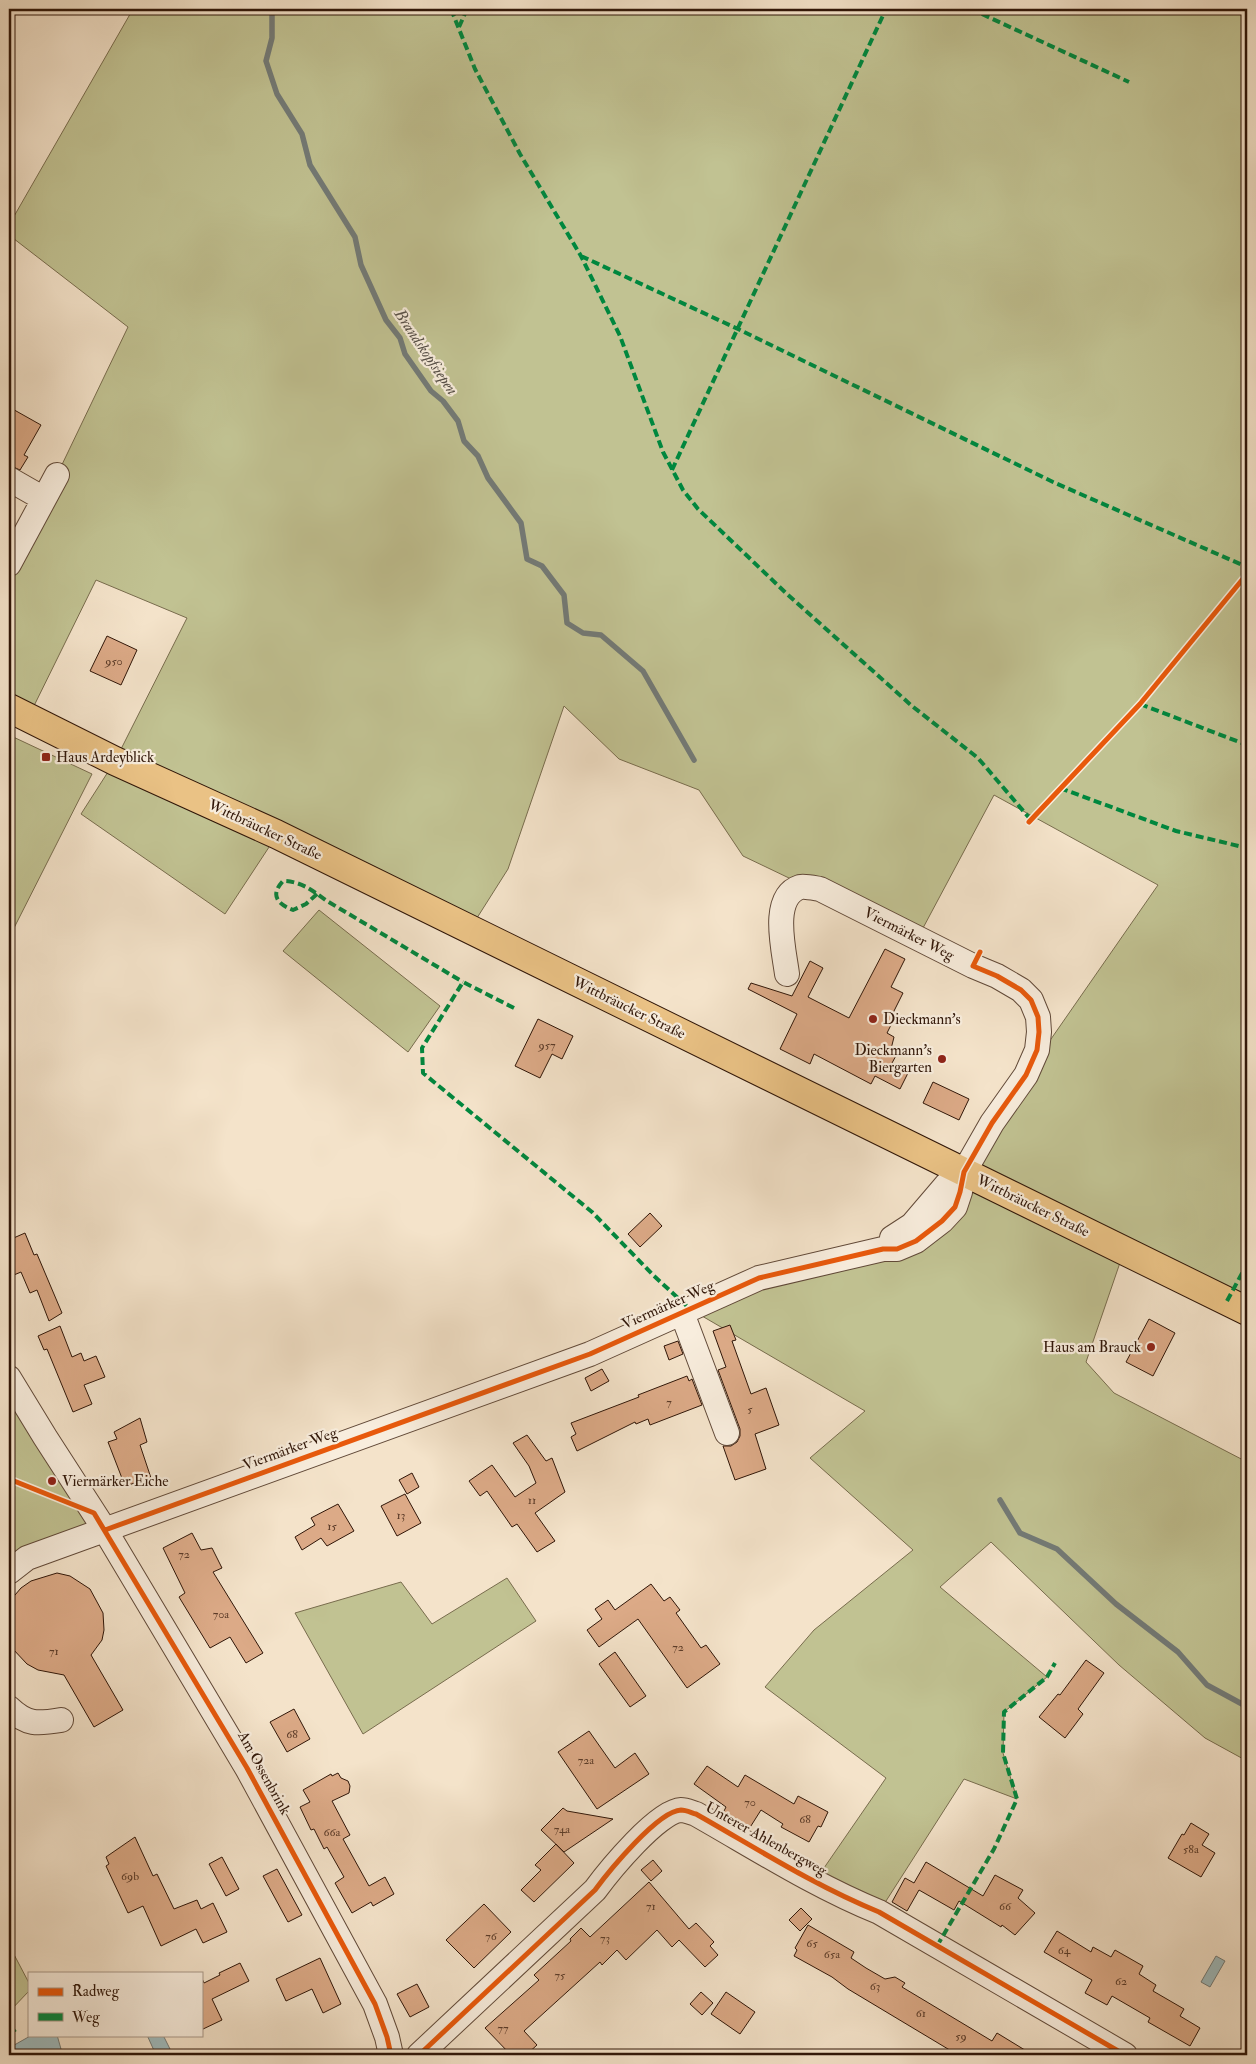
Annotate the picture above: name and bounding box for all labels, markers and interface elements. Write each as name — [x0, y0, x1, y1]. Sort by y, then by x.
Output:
water label: Brandskopfsiepen — [389, 304, 462, 399]
house number: 950 — [104, 654, 123, 669]
place label: Haus Ardeyblick — [56, 748, 154, 767]
marker: Haus Ardeyblick — [40, 751, 52, 763]
street label: Wittbräucker Straße — [204, 795, 325, 865]
street label: Viermärker Weg — [860, 903, 958, 965]
street label: Wittbräucker Straße — [569, 972, 688, 1044]
place label: Dieckmann's — [883, 1010, 961, 1029]
marker: Dieckmann's — [867, 1013, 879, 1025]
house number: 957 — [538, 1038, 556, 1053]
place label: Dieckmann's Biergarten — [854, 1041, 932, 1077]
marker: Dieckmann's Biergarten — [936, 1053, 948, 1065]
street label: Wittbräucker Straße — [973, 1170, 1092, 1242]
street label: Viermärker Weg — [619, 1276, 718, 1334]
place label: Haus am Brauck — [1043, 1338, 1141, 1357]
marker: Haus am Brauck — [1145, 1341, 1157, 1353]
house number: 7 — [666, 1395, 672, 1410]
house number: 5 — [747, 1402, 753, 1417]
street label: Viermärker Weg — [240, 1423, 340, 1475]
place label: Viermärker Eiche — [62, 1472, 169, 1491]
marker: Viermärker Eiche — [46, 1475, 58, 1487]
house number: 11 — [528, 1493, 536, 1508]
house number: 13 — [397, 1508, 405, 1523]
house number: 15 — [327, 1519, 337, 1534]
house number: 72 — [178, 1547, 190, 1562]
house number: 70a — [213, 1607, 230, 1622]
house number: 72 — [672, 1640, 684, 1655]
house number: 71 — [49, 1644, 59, 1659]
street label: Am Ossenbrink — [233, 1727, 295, 1818]
house number: 68 — [286, 1727, 298, 1742]
house number: 72a — [578, 1753, 595, 1768]
house number: 70 — [744, 1795, 756, 1810]
street label: Unterer Ahlenbergweg — [702, 1798, 831, 1881]
house number: 68 — [799, 1812, 811, 1827]
house number: 74a — [554, 1822, 571, 1837]
house number: 66a — [323, 1825, 342, 1840]
house number: 58a — [1183, 1842, 1200, 1857]
house number: 69b — [121, 1869, 139, 1884]
house number: 71 — [646, 1899, 656, 1914]
house number: 66 — [999, 1899, 1012, 1914]
house number: 76 — [485, 1929, 498, 1944]
house number: 73 — [600, 1931, 610, 1946]
house number: 65 — [806, 1936, 818, 1951]
house number: 64 — [1058, 1943, 1071, 1958]
house number: 65a — [824, 1947, 841, 1962]
house number: 75 — [555, 1968, 566, 1983]
legend — [28, 1972, 202, 2036]
house number: 62 — [1115, 1974, 1127, 1989]
house number: 63 — [870, 1979, 880, 1994]
text: Radweg — [72, 1982, 120, 2001]
house number: 61 — [916, 2006, 926, 2021]
text: Weg — [71, 2008, 100, 2027]
house number: 77 — [497, 2021, 509, 2036]
house number: 59 — [955, 2029, 967, 2044]

